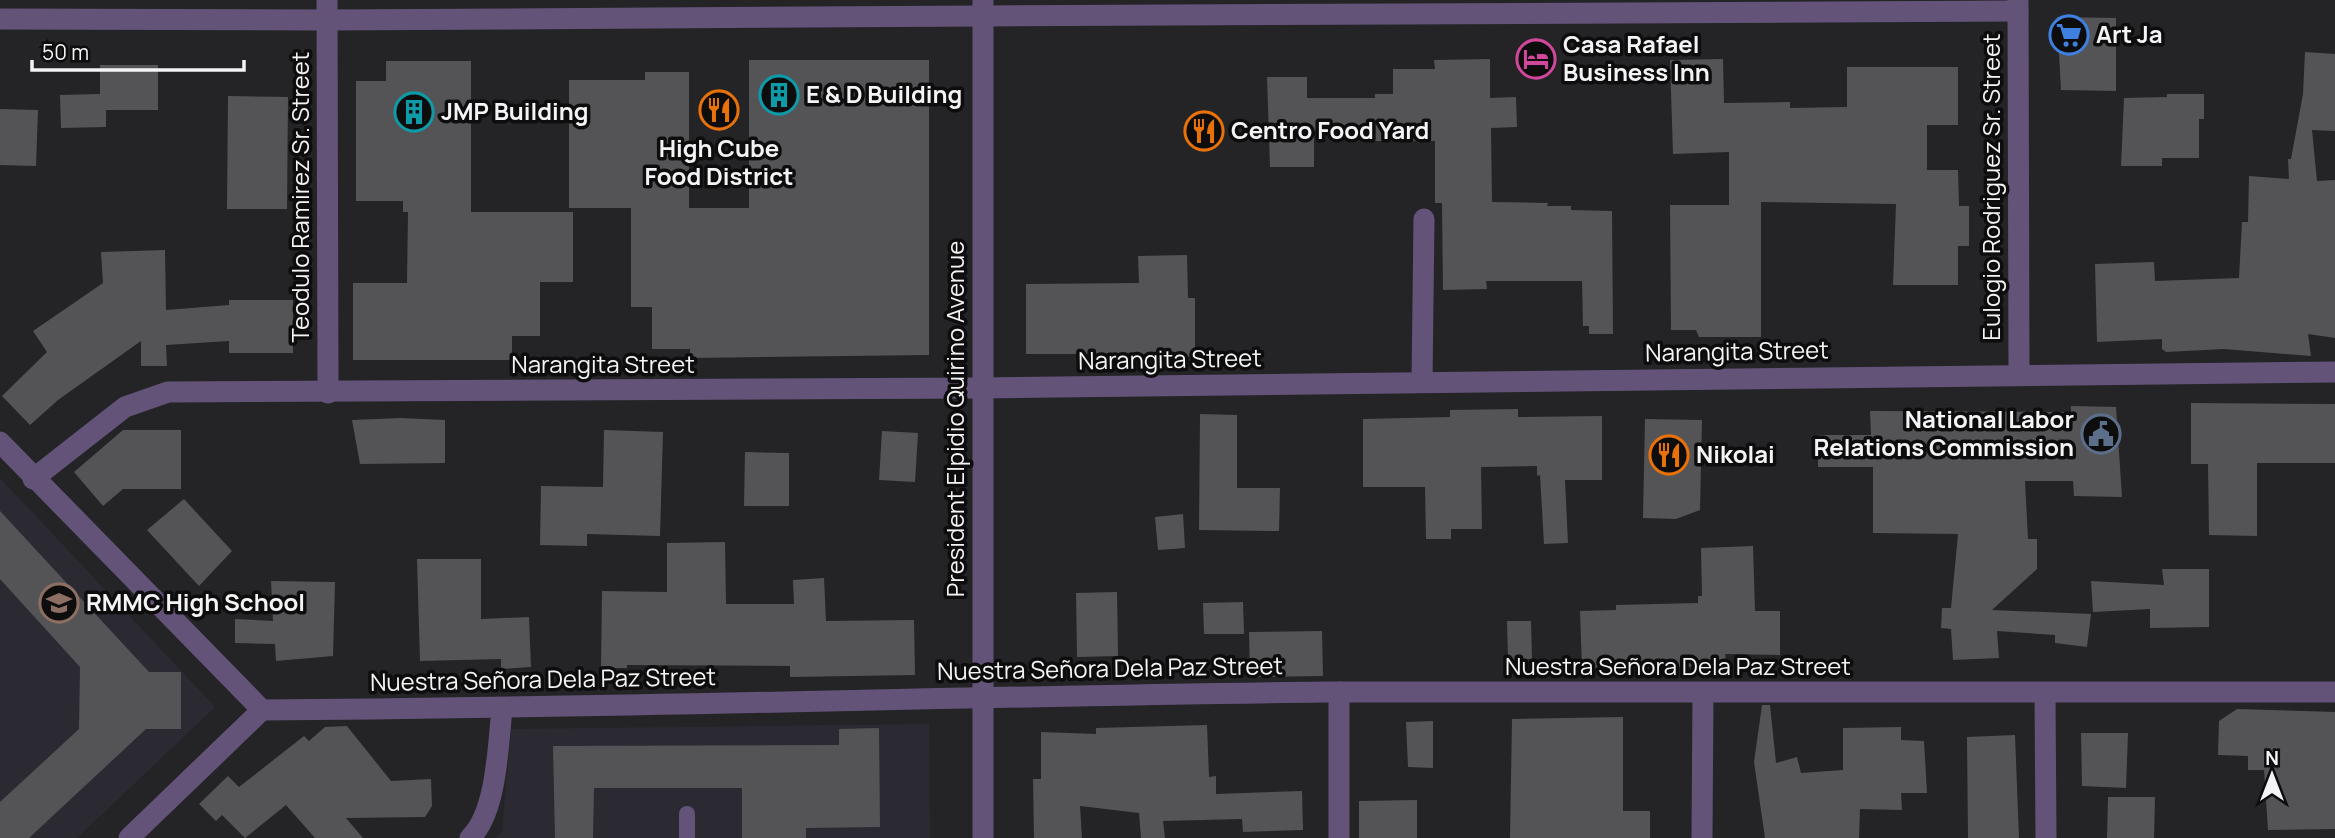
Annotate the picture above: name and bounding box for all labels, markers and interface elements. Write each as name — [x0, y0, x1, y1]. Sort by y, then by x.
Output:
supermarket icon: Art Ja — [2048, 14, 2090, 56]
place label: Art Ja — [2096, 17, 2163, 50]
place label: Casa Rafael Business Inn — [1563, 27, 1710, 88]
scale bar — [32, 28, 243, 72]
street label: Eulogio Rodriguez Sr. Street — [1974, 33, 2007, 341]
text: 50 m — [42, 38, 89, 66]
hotel icon: Casa Rafael Business Inn — [1515, 38, 1557, 80]
street label: Teodulo Ramirez Sr. Street — [283, 52, 316, 342]
building icon: E & D Building — [758, 74, 800, 116]
place label: E & D Building — [806, 77, 962, 110]
restaurant icon: High Cube Food District — [698, 89, 740, 131]
building icon: JMP Building — [393, 91, 435, 133]
place label: JMP Building — [441, 94, 589, 127]
restaurant icon: Centro Food Yard — [1183, 110, 1225, 152]
place label: Centro Food Yard — [1231, 113, 1429, 146]
place label: High Cube Food District — [645, 131, 793, 192]
street label: President Elpidio Quirino Avenue — [938, 241, 971, 597]
street label: Narangita Street — [1645, 332, 1829, 369]
street label: Narangita Street — [1078, 340, 1262, 377]
street label: Narangita Street — [511, 347, 695, 380]
place label: National Labor Relations Commission — [1813, 402, 2074, 463]
public building icon: National Labor Relations Commission — [2080, 413, 2122, 455]
restaurant icon: Nikolai — [1648, 434, 1690, 476]
place label: Nikolai — [1696, 437, 1775, 470]
school or university icon: RMMC High School — [38, 582, 80, 624]
place label: RMMC High School — [86, 585, 305, 618]
street label: Nuestra Señora Dela Paz Street — [937, 648, 1283, 687]
street label: Nuestra Señora Dela Paz Street — [1505, 649, 1851, 682]
street label: Nuestra Señora Dela Paz Street — [370, 659, 716, 698]
north arrow — [2237, 740, 2307, 810]
text: N — [2265, 745, 2279, 771]

